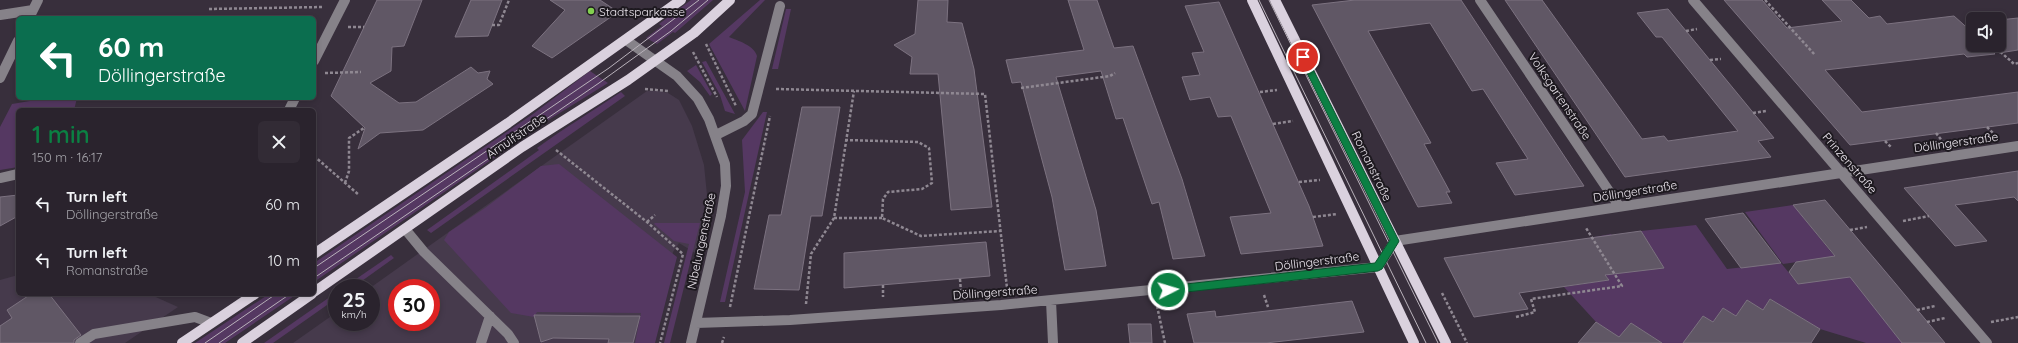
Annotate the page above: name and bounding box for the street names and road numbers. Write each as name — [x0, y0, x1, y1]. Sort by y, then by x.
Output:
street label: Volksgartenstraße — [1525, 49, 1595, 143]
street label: Arnulfstraße — [483, 110, 549, 161]
street label: Romanstraße — [1349, 129, 1395, 204]
street label: Prinzenstraße — [1819, 129, 1881, 197]
street label: Döllingerstraße — [1913, 129, 1999, 155]
street label: Döllingerstraße — [1592, 177, 1678, 205]
street label: Nibelungenstraße — [683, 191, 719, 291]
street label: Döllingerstraße — [1274, 248, 1360, 274]
street label: Döllingerstraße — [952, 282, 1038, 302]

